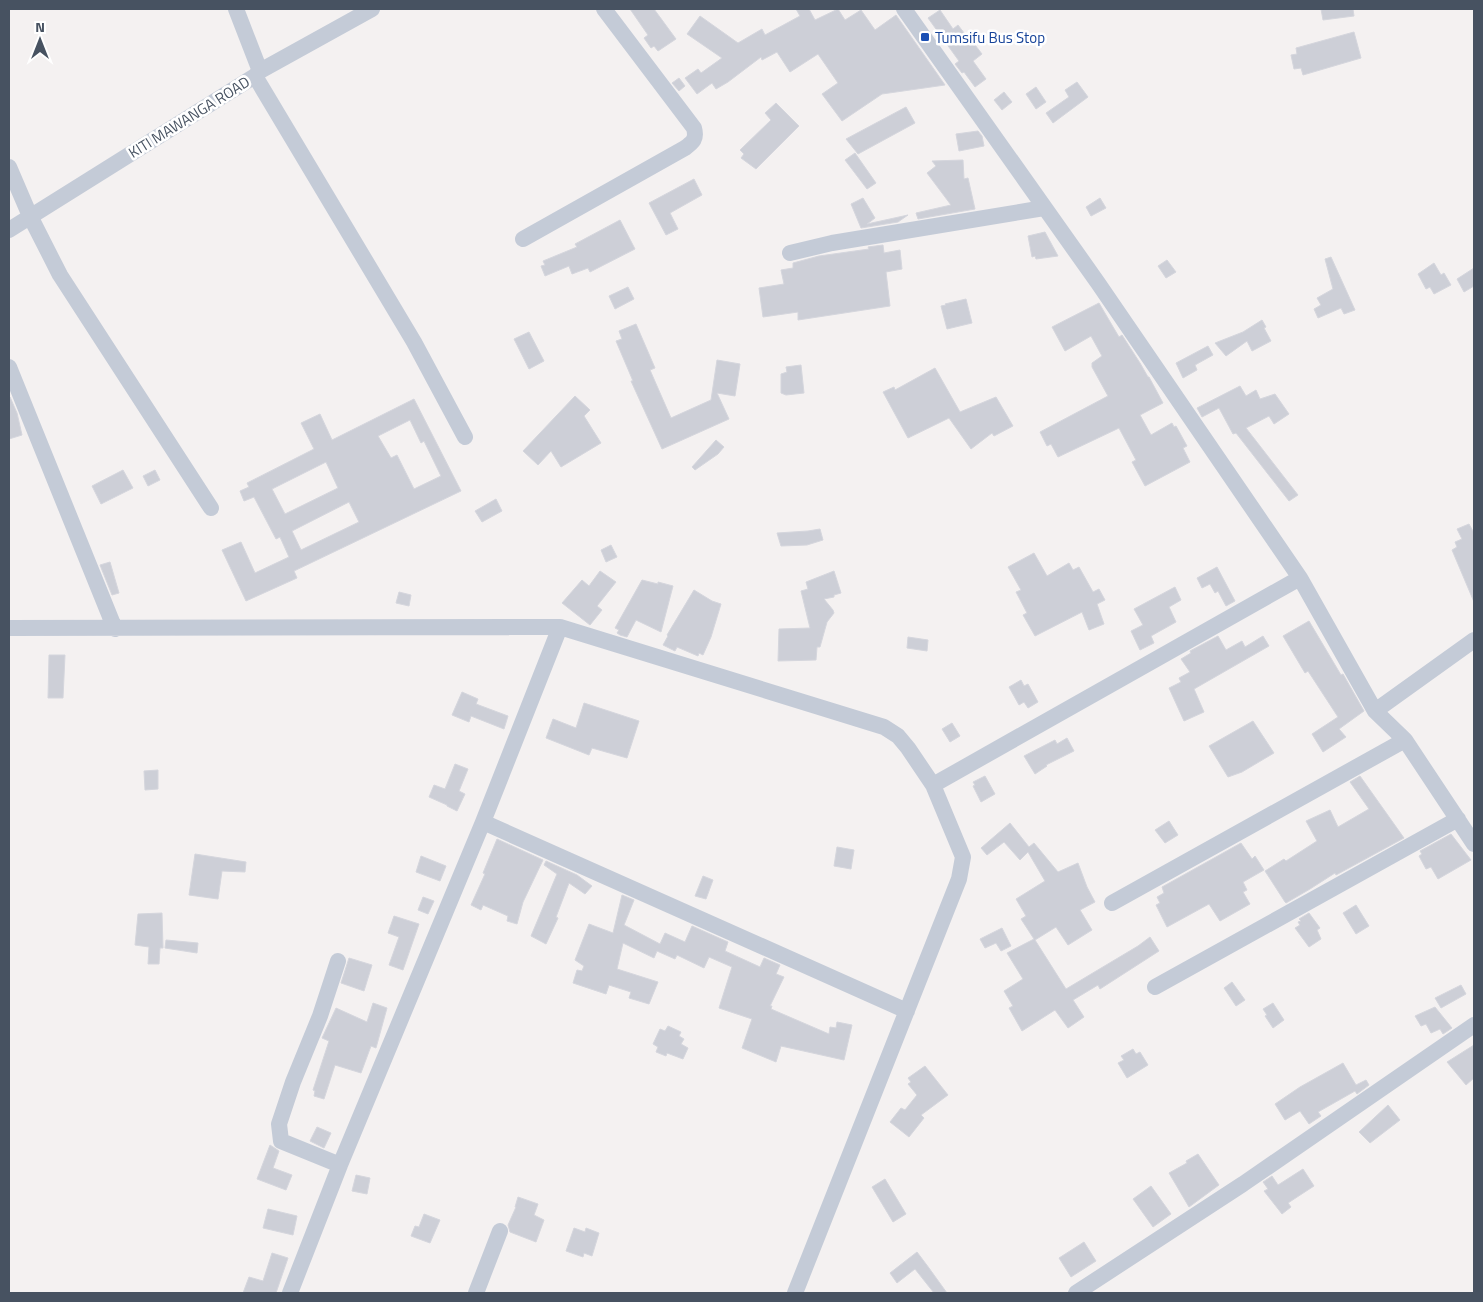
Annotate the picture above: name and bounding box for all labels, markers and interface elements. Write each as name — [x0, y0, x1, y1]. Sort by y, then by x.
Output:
north arrow — [15, 15, 65, 65]
text: N — [35, 16, 45, 37]
place label: Tumsifu Bus Stop — [935, 26, 1045, 49]
marker: Tumsifu Bus Stop — [919, 31, 931, 43]
street label: KITI MAWANGA ROAD — [124, 70, 254, 164]

